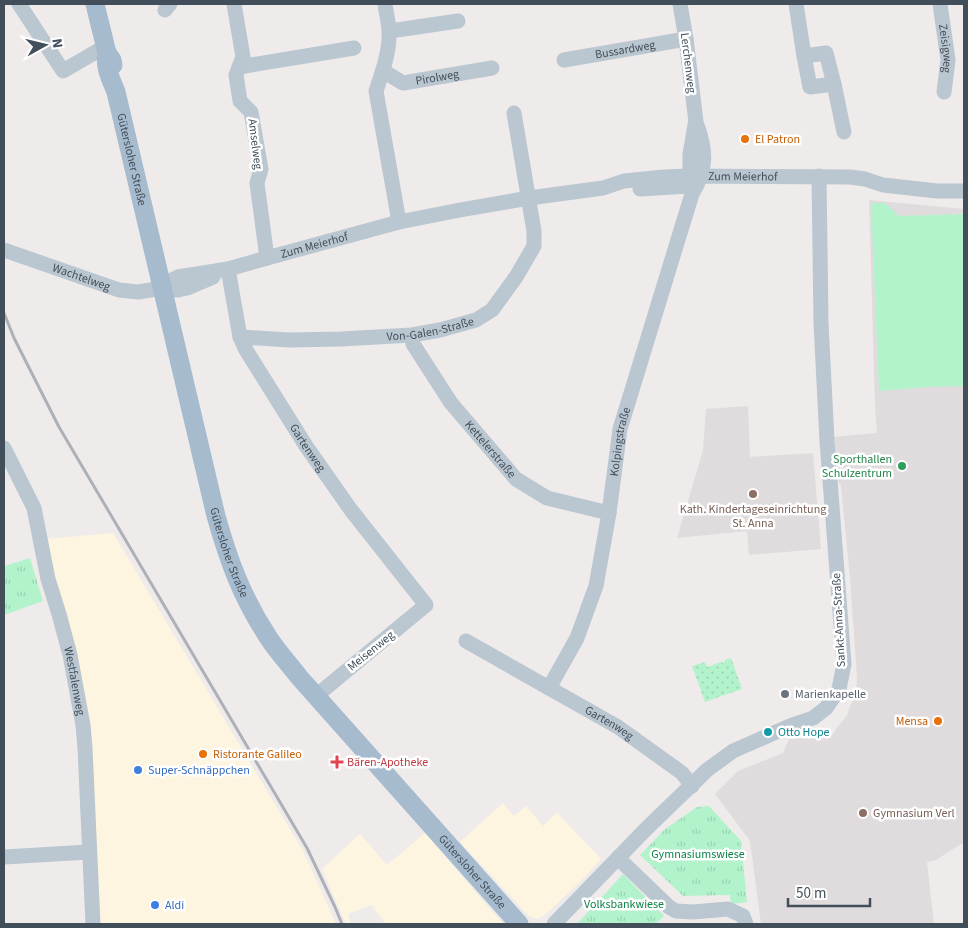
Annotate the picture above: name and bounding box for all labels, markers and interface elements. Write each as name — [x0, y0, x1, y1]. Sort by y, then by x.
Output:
north arrow — [20, 20, 70, 70]
street label: Zeisigweg — [934, 23, 957, 74]
street label: Lerchenweg — [676, 32, 700, 94]
street label: Bussardweg — [594, 36, 657, 63]
text: N — [46, 37, 67, 49]
street label: Pirolweg — [414, 65, 460, 89]
street label: Gütersloher Straße — [113, 111, 151, 208]
street label: Amselweg — [243, 118, 267, 170]
place label: El Patron — [755, 131, 800, 148]
marker: El Patron — [739, 133, 751, 145]
street label: Zum Meierhof — [708, 168, 778, 185]
street label: Zum Meierhof — [278, 228, 350, 262]
street label: Wachtelweg — [50, 259, 113, 295]
street label: Von-Galen-Straße — [386, 313, 476, 345]
street label: Kolpingstraße — [605, 405, 635, 477]
street label: Kettelerstraße — [461, 417, 520, 482]
street label: Gartenweg — [286, 420, 330, 475]
place label: Sporthallen Schulzentrum — [822, 451, 892, 482]
marker: Sporthallen Schulzentrum — [896, 460, 908, 472]
marker: Kath. Kindertageseinrichtung St. Anna — [747, 488, 759, 500]
place label: Kath. Kindertageseinrichtung St. Anna — [680, 501, 826, 532]
street label: Gütersloher Straße — [206, 506, 253, 600]
street label: Sankt-Anna-Straße — [828, 572, 850, 668]
street label: Meisenweg — [344, 627, 398, 675]
street label: Westfalenweg — [60, 645, 90, 717]
place label: Marienkapelle — [795, 686, 866, 703]
marker: Marienkapelle — [779, 688, 791, 700]
street label: Gartenweg — [582, 701, 637, 744]
place label: Mensa — [896, 713, 928, 730]
marker: Mensa — [932, 715, 944, 727]
place label: Otto Hope — [778, 724, 830, 741]
marker: Otto Hope — [762, 726, 774, 738]
place label: Ristorante Galileo — [213, 746, 302, 763]
marker: Ristorante Galileo — [197, 748, 209, 760]
place label: Bären-Apotheke — [347, 754, 428, 771]
marker: Bären-Apotheke — [331, 756, 343, 768]
place label: Super-Schnäppchen — [148, 762, 250, 779]
marker: Super-Schnäppchen — [132, 764, 144, 776]
place label: Gymnasium Verl — [873, 805, 955, 822]
marker: Gymnasium Verl — [857, 807, 869, 819]
street label: Gütersloher Straße — [435, 831, 510, 913]
park label: Gymnasiumswiese — [651, 846, 745, 863]
scale bar — [788, 876, 870, 908]
text: 50 m — [796, 883, 826, 904]
park label: Volksbankwiese — [584, 896, 664, 913]
place label: Aldi — [165, 897, 184, 914]
marker: Aldi — [149, 899, 161, 911]

